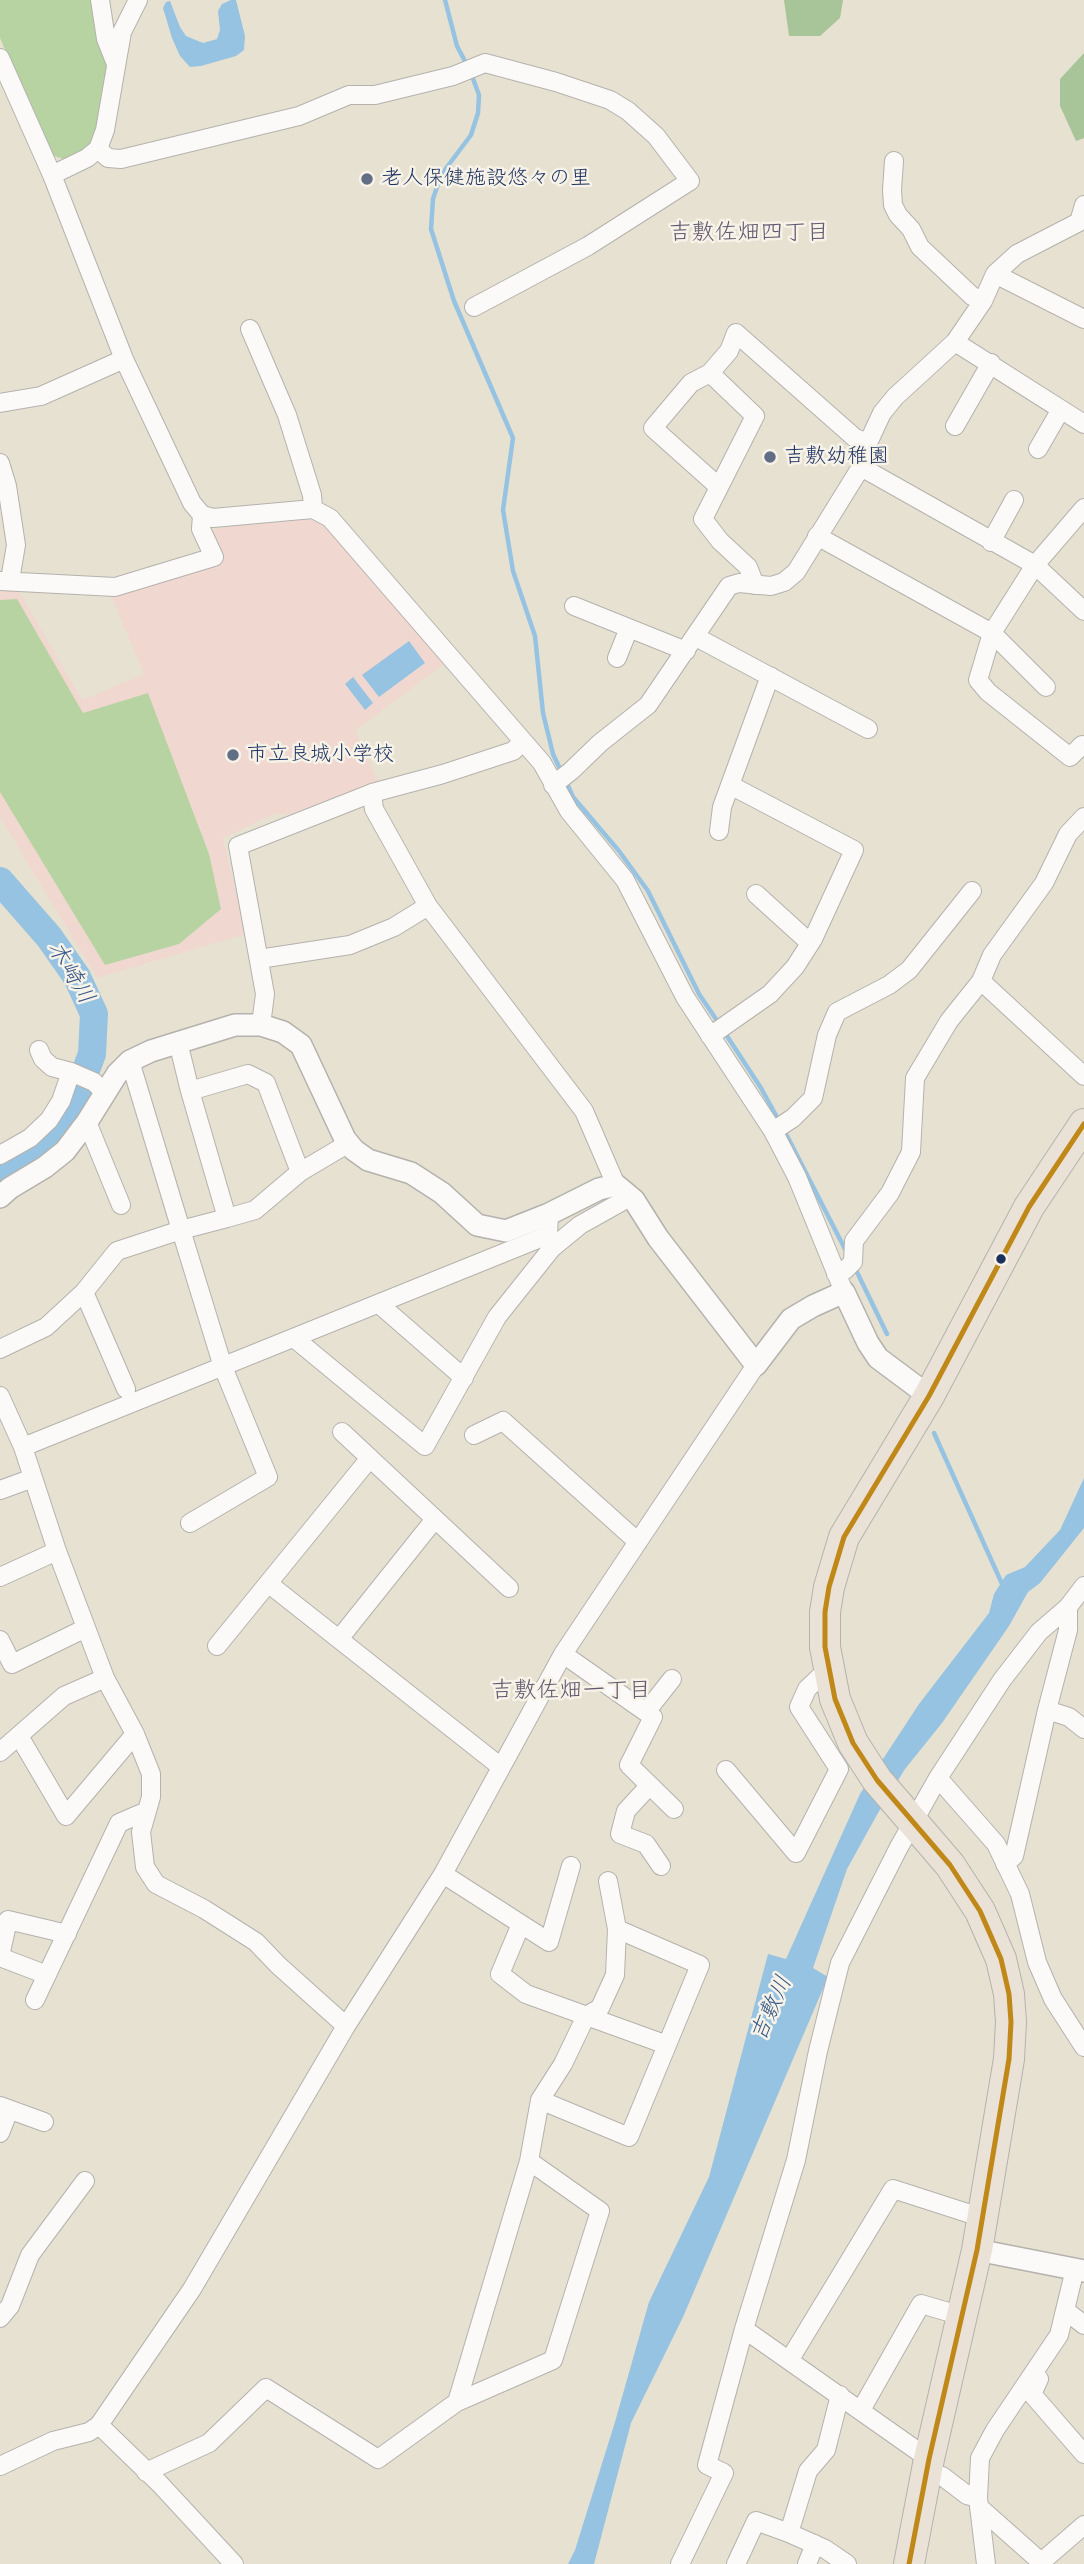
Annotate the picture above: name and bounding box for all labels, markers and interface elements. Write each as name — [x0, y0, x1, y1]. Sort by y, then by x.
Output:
place label: 老人保健施設悠々の里 — [381, 166, 591, 192]
marker: 老人保健施設悠々の里 — [359, 171, 375, 187]
district label: 吉敷佐畑四丁目 — [669, 219, 829, 247]
place label: 吉敷幼稚園 — [784, 444, 889, 470]
marker: 吉敷幼稚園 — [762, 449, 778, 465]
place label: 市立良城小学校 — [247, 742, 394, 768]
marker: 市立良城小学校 — [225, 747, 241, 763]
water label: 木崎川 — [40, 936, 100, 1010]
unlabelled marker — [994, 1252, 1008, 1266]
district label: 吉敷佐畑一丁目 — [491, 1677, 651, 1705]
water label: 吉敷川 — [745, 1972, 799, 2046]

